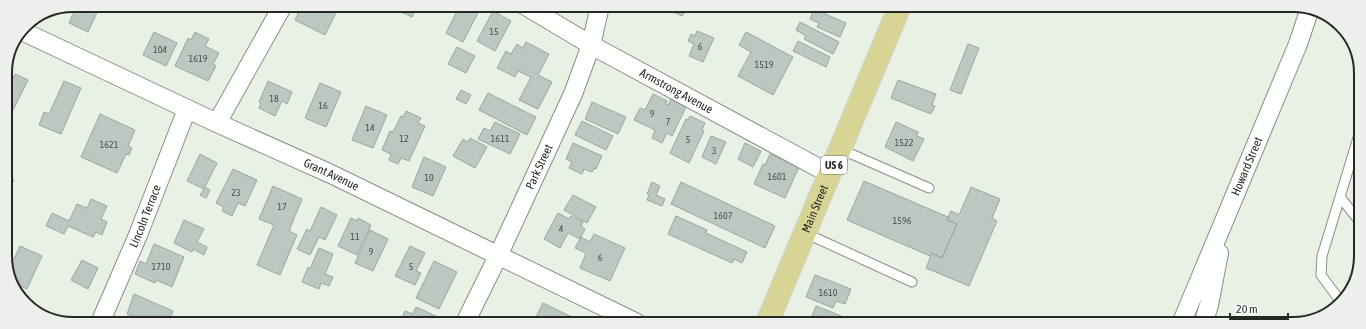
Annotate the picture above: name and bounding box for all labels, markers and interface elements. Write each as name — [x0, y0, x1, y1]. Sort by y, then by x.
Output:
house number: 15 — [489, 26, 499, 37]
house number: 6 — [698, 41, 703, 52]
house number: 104 — [153, 44, 167, 55]
house number: 1619 — [189, 53, 208, 64]
house number: 1519 — [755, 59, 774, 70]
street label: Armstrong Avenue — [637, 66, 715, 116]
house number: 18 — [269, 93, 279, 104]
house number: 16 — [318, 100, 328, 111]
house number: 9 — [650, 108, 655, 119]
house number: 7 — [666, 116, 671, 127]
house number: 14 — [365, 122, 375, 133]
house number: 12 — [399, 133, 409, 144]
house number: 1611 — [491, 133, 510, 144]
house number: 5 — [686, 134, 691, 145]
street label: Howard Street — [1228, 134, 1266, 198]
house number: 1522 — [895, 137, 914, 148]
house number: 1621 — [100, 139, 119, 150]
street label: Park Street — [523, 142, 556, 192]
house number: 3 — [712, 145, 717, 156]
street label: Grant Avenue — [301, 156, 361, 194]
road number: US 6 — [821, 156, 847, 174]
house number: 1601 — [768, 171, 787, 182]
house number: 10 — [424, 172, 434, 183]
street label: Main Street — [799, 182, 831, 235]
street label: Lincoln Terrace — [126, 183, 164, 250]
house number: 23 — [231, 187, 241, 198]
house number: 17 — [277, 201, 287, 212]
house number: 1607 — [714, 210, 733, 221]
house number: 1596 — [893, 215, 912, 226]
house number: 4 — [559, 223, 564, 234]
house number: 11 — [350, 231, 360, 242]
house number: 9 — [369, 246, 374, 257]
house number: 6 — [598, 252, 603, 263]
house number: 1710 — [152, 261, 171, 272]
house number: 5 — [409, 261, 414, 272]
house number: 1610 — [819, 287, 838, 298]
scale bar — [1230, 295, 1288, 321]
text: 20 m — [1236, 302, 1258, 316]

